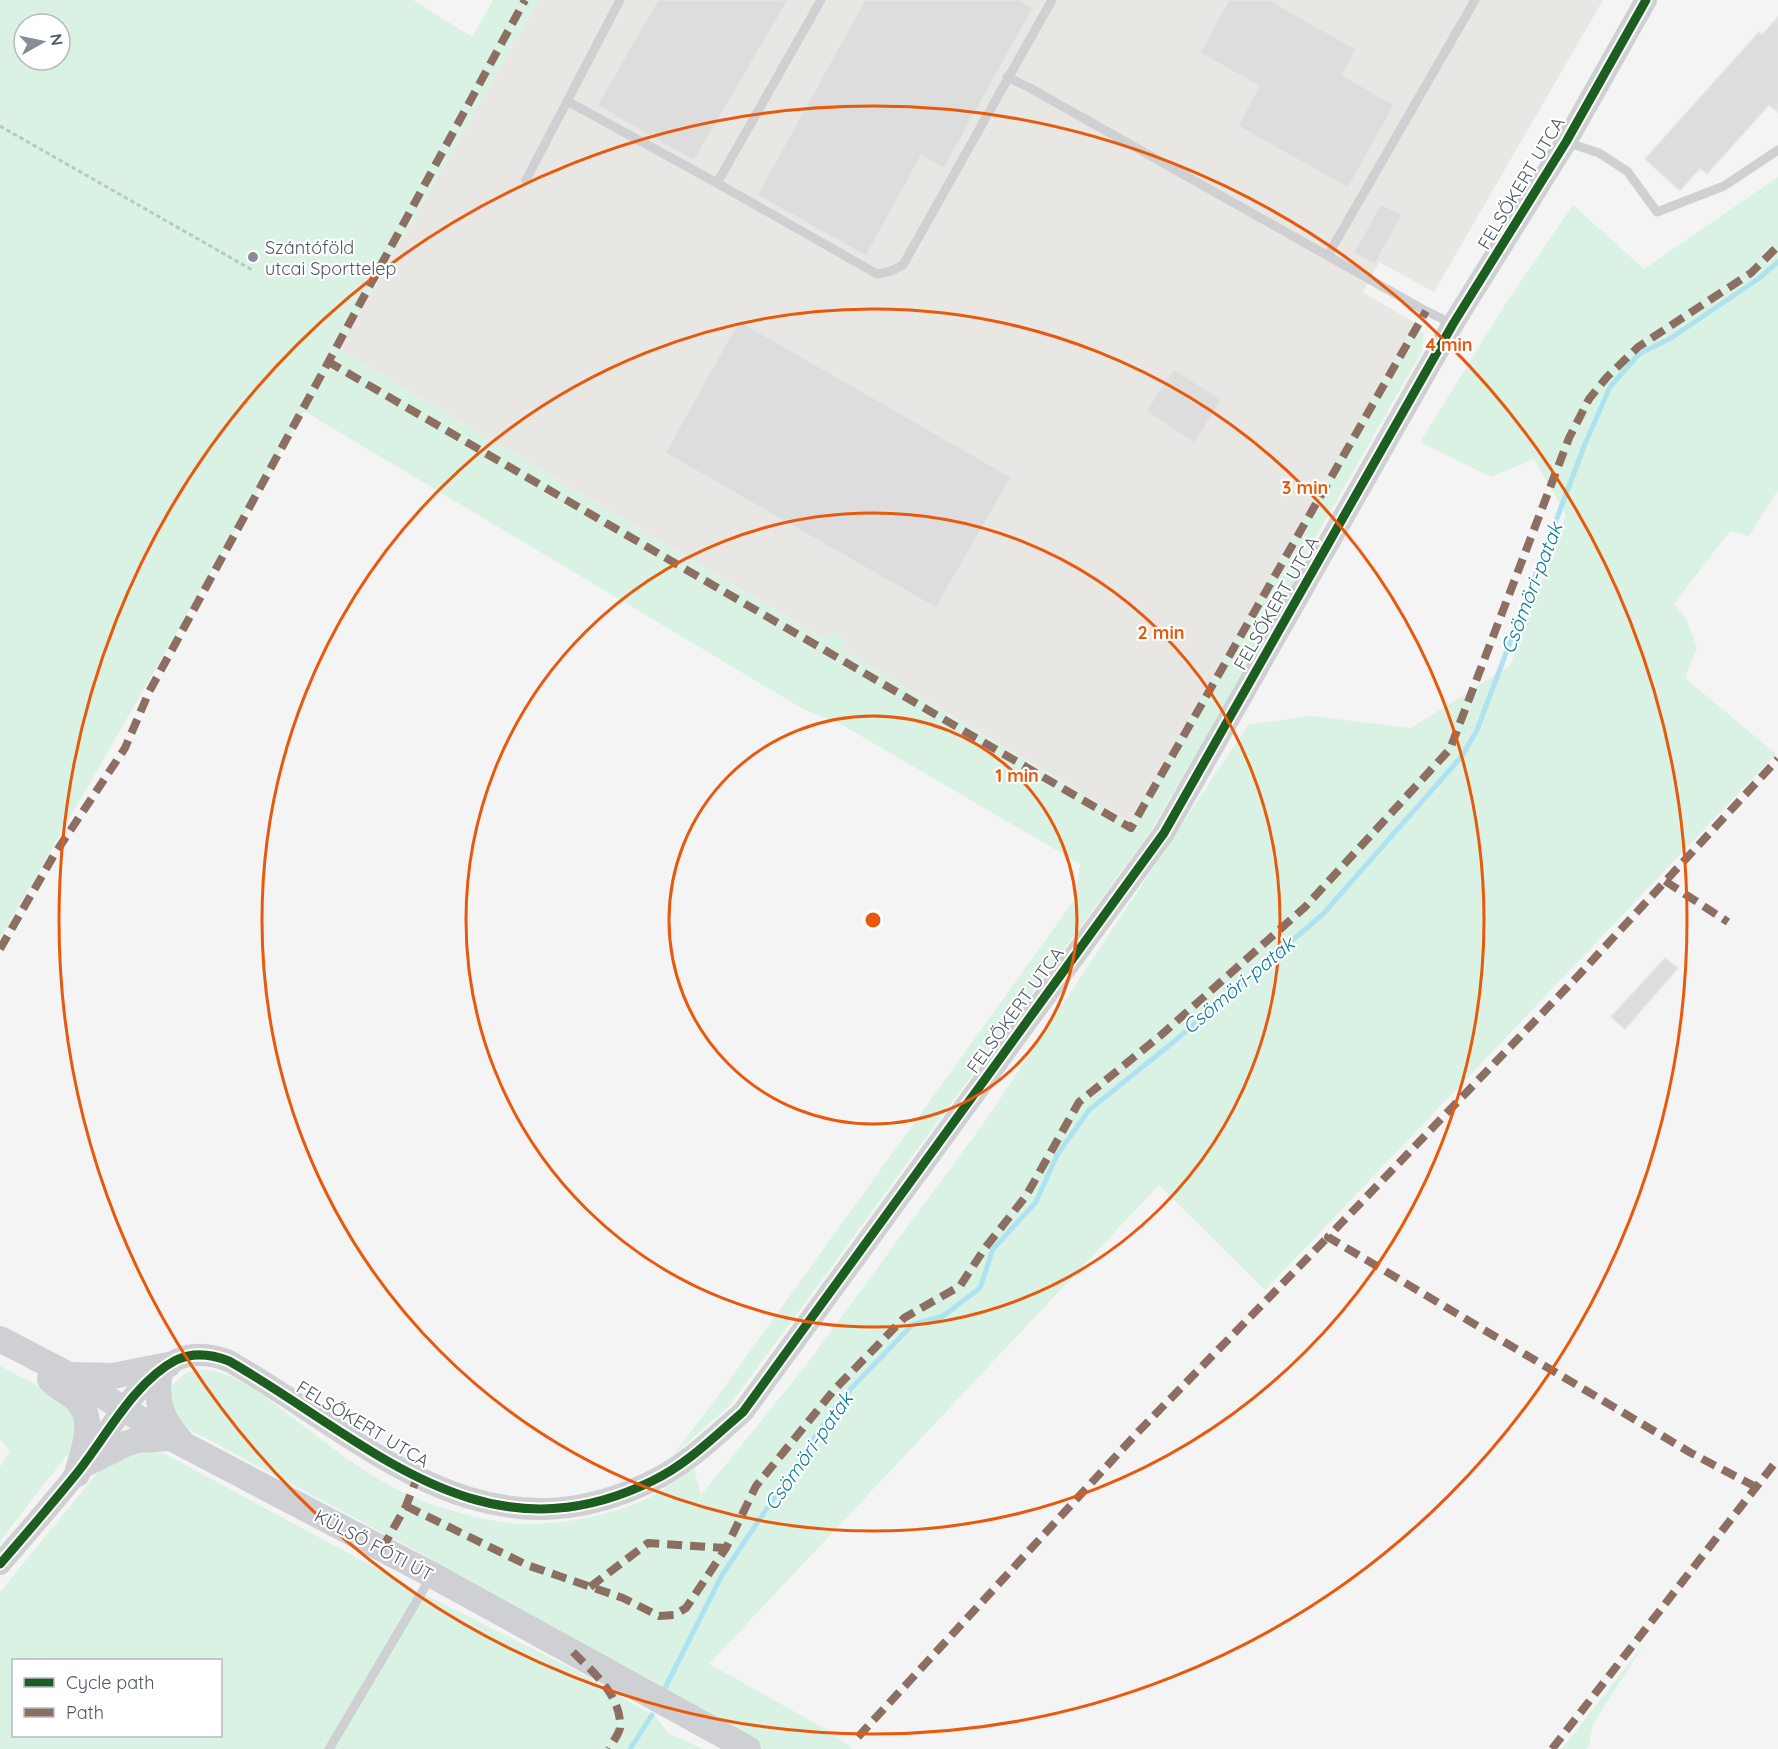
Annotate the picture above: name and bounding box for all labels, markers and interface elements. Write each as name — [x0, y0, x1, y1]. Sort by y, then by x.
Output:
north arrow — [12, 12, 72, 72]
text: N — [46, 32, 68, 47]
street label: FELSŐKERT UTCA — [1472, 112, 1570, 253]
place label: Szántóföld utcai Sporttelep — [265, 236, 396, 280]
marker: Szántóföld utcai Sporttelep — [246, 250, 260, 264]
text: 4 min — [1425, 333, 1473, 356]
text: 3 min — [1282, 476, 1328, 499]
water label: Csömöri-patak — [1495, 517, 1568, 657]
street label: FELSŐKERT UTCA — [1228, 532, 1324, 674]
text: 2 min — [1138, 621, 1184, 644]
text: 1 min — [995, 764, 1039, 787]
centre of rings — [863, 910, 883, 930]
water label: Csömöri-patak — [1177, 929, 1301, 1039]
street label: FELSŐKERT UTCA — [961, 942, 1069, 1078]
street label: FELSŐKERT UTCA — [293, 1375, 434, 1473]
water label: Csömöri-patak — [758, 1385, 859, 1515]
street label: KÜLSŐ FÓTI ÚT — [311, 1504, 437, 1586]
legend — [12, 1659, 222, 1737]
text: Cycle path — [66, 1671, 154, 1694]
text: Path — [66, 1701, 104, 1724]

